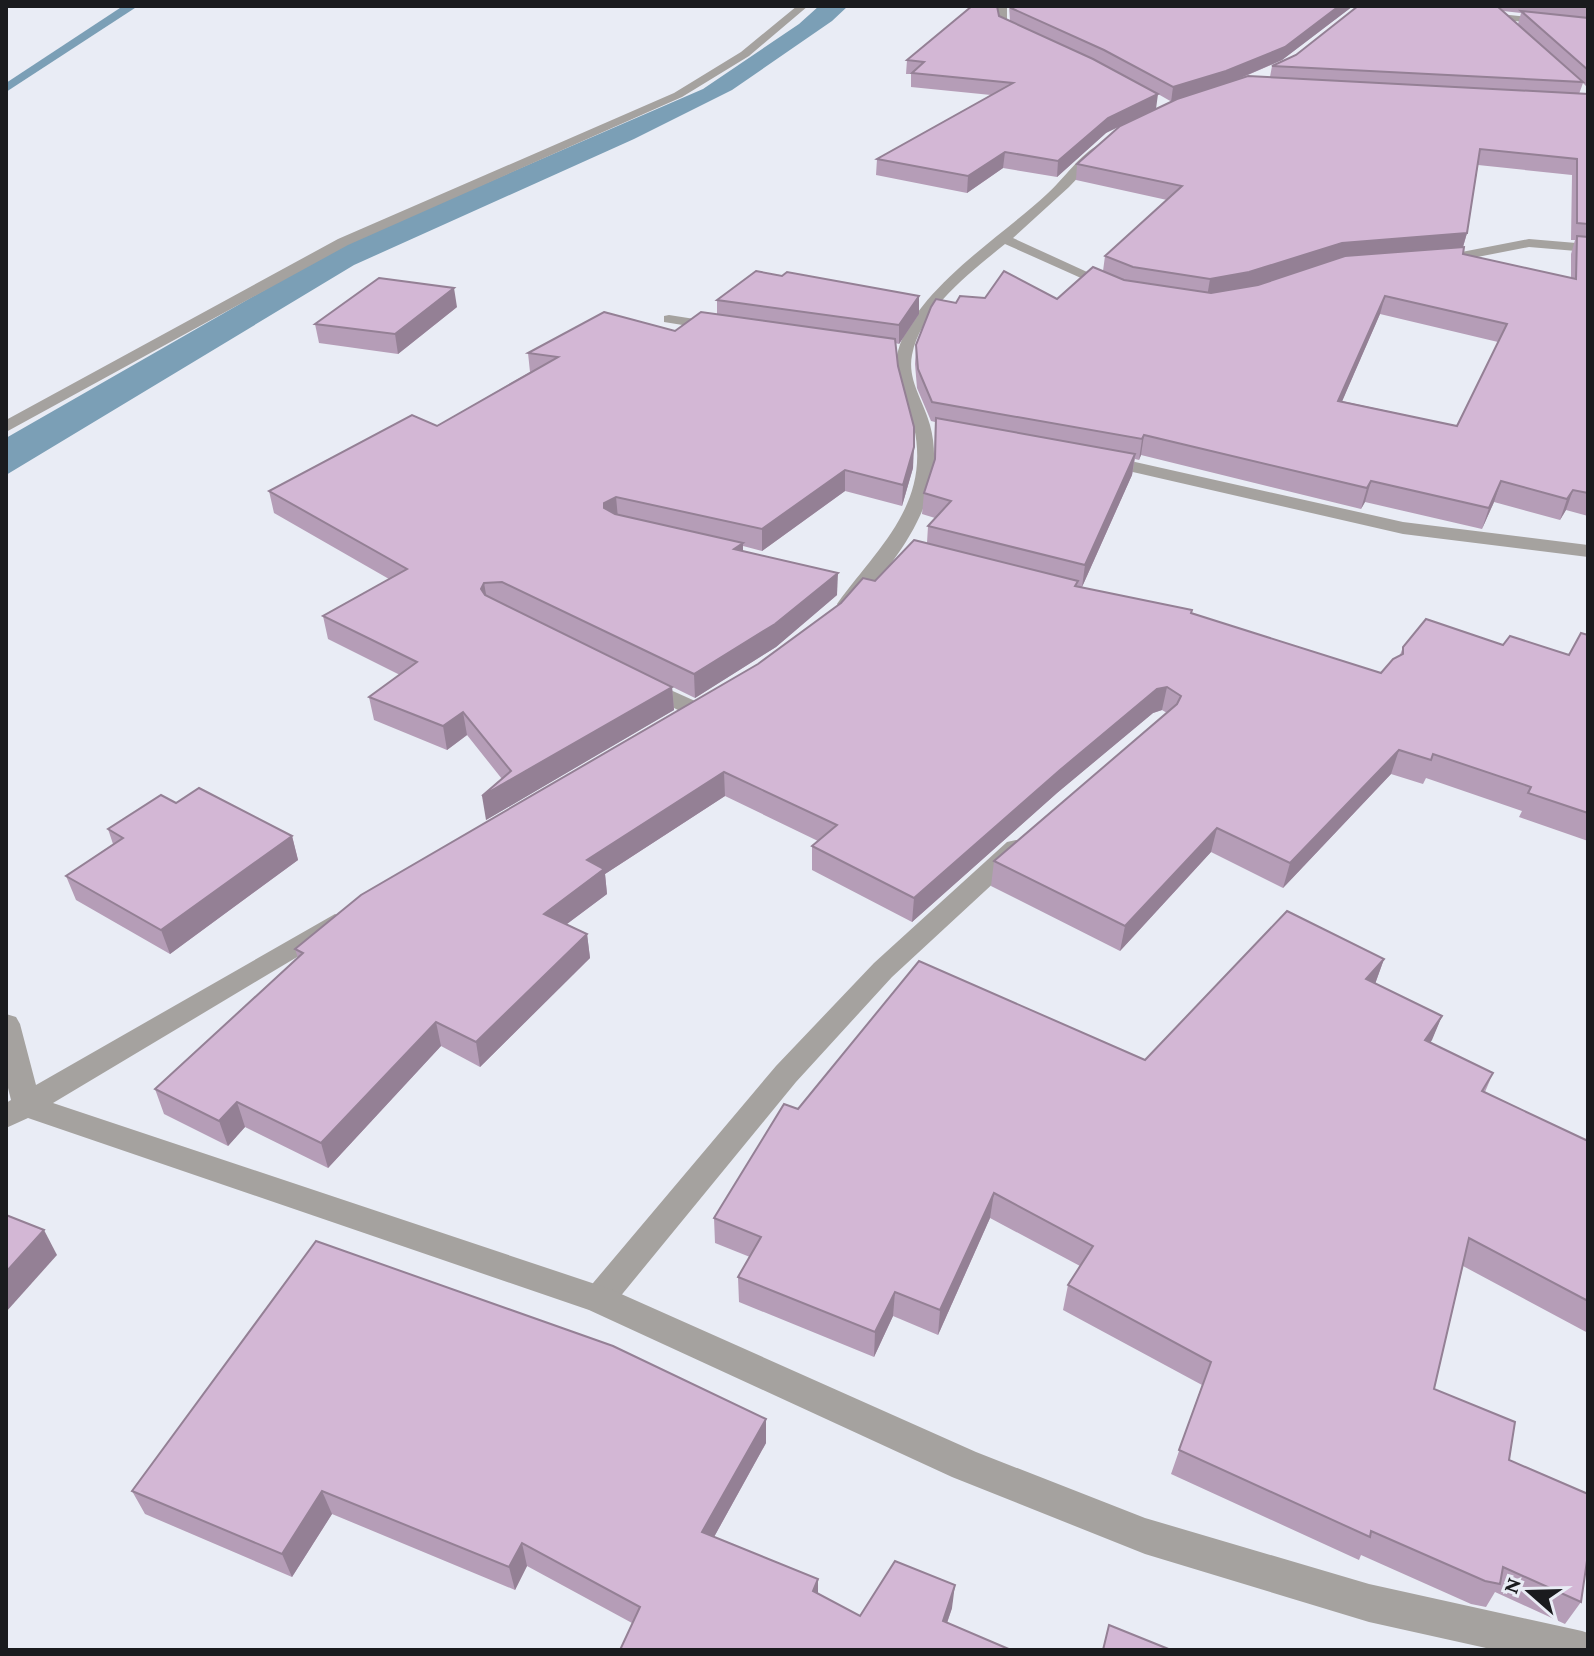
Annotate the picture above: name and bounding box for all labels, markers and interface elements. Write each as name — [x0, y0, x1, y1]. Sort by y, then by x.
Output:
north arrow — [1490, 1552, 1570, 1632]
text: N — [1497, 1574, 1526, 1597]

